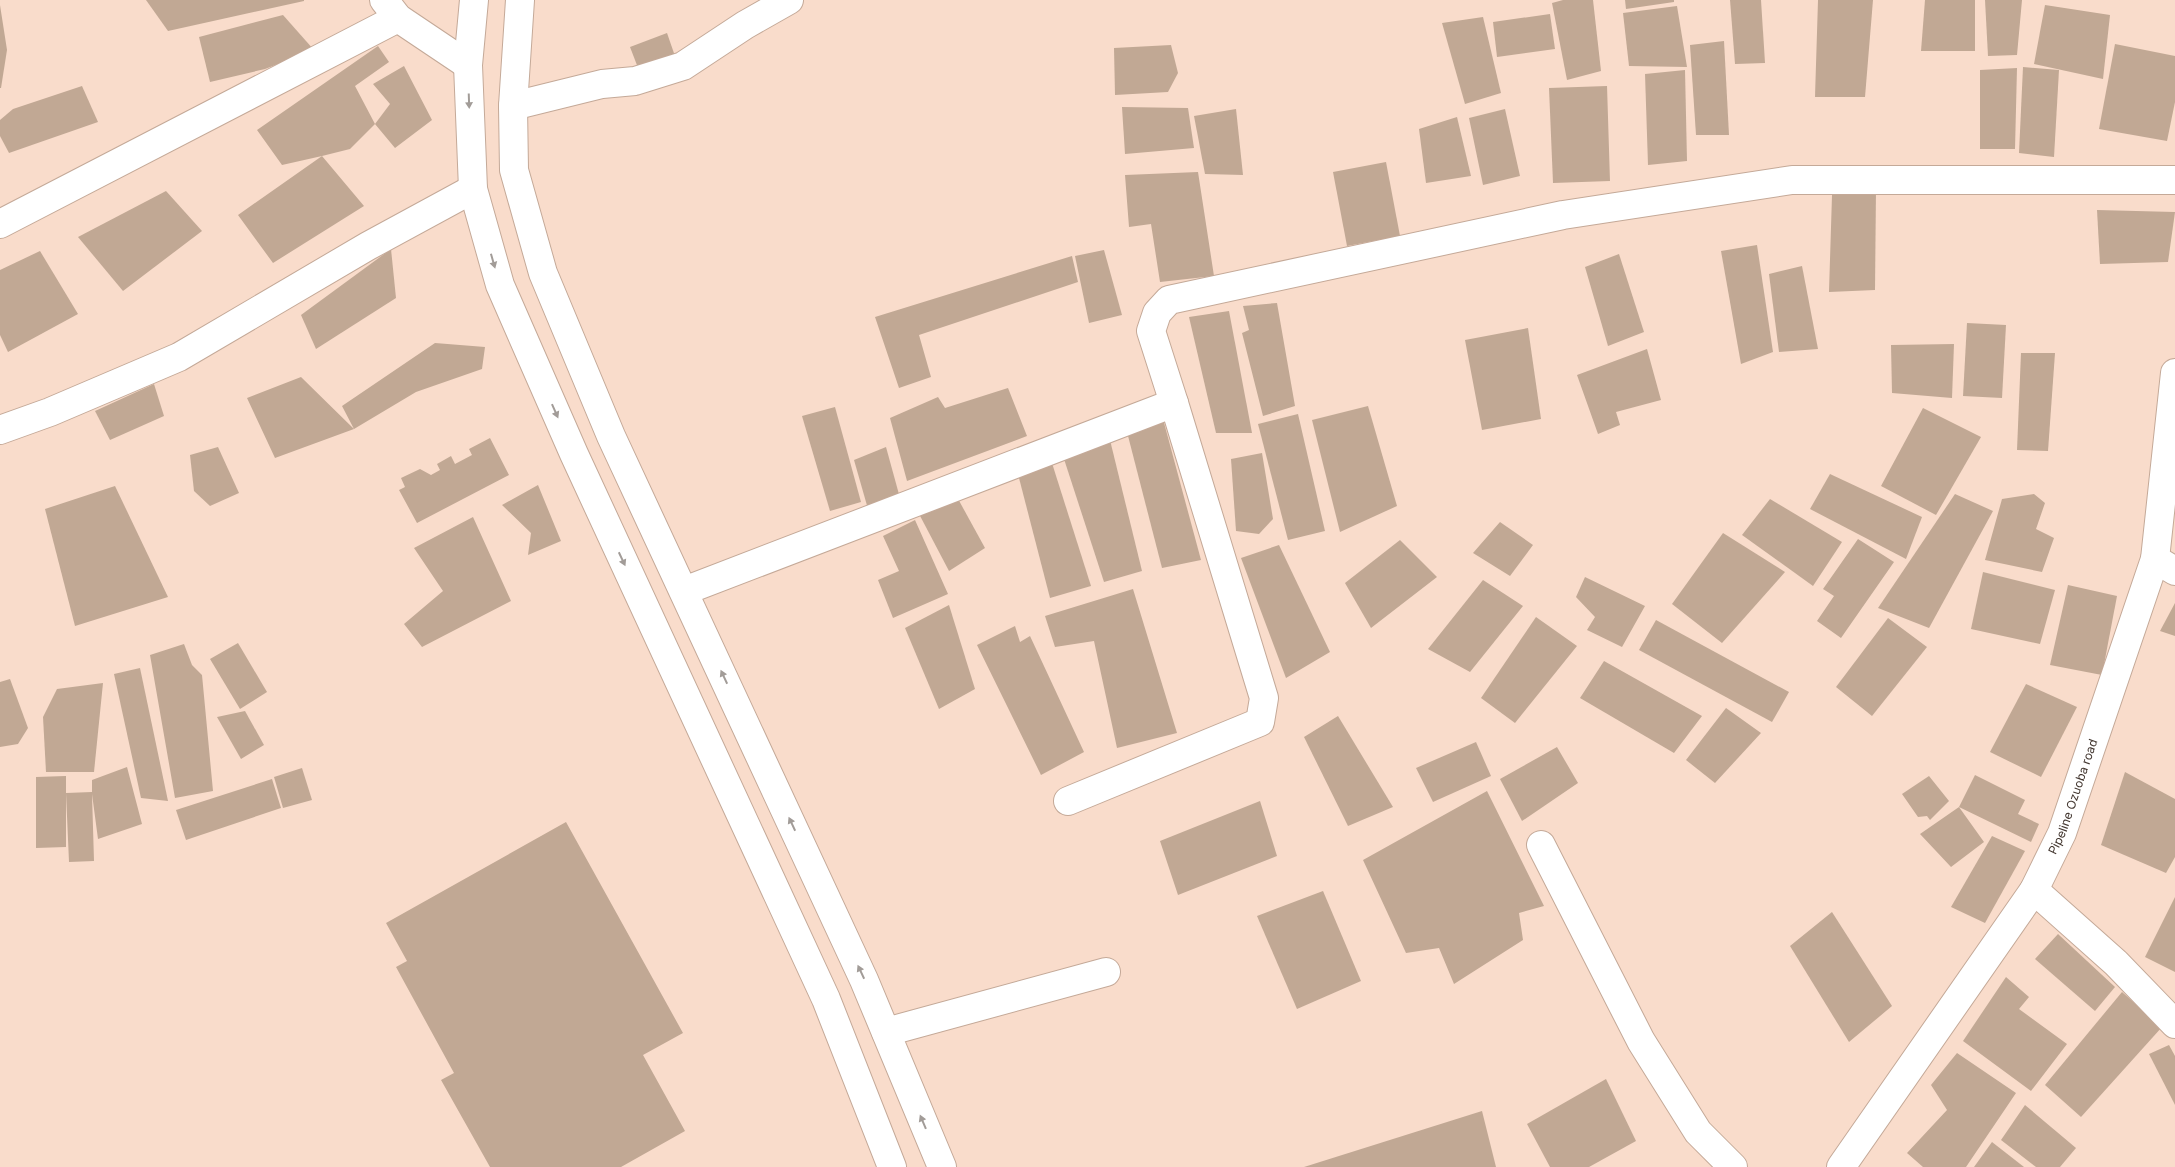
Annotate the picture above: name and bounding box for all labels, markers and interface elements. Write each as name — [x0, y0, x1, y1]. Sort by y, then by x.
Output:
one-way arrow — [466, 93, 474, 109]
one-way arrow — [489, 253, 497, 268]
one-way arrow — [551, 404, 559, 418]
one-way arrow — [618, 552, 626, 566]
one-way arrow — [720, 670, 728, 684]
street label: Pipeline Ozuoba road — [2045, 737, 2100, 857]
one-way arrow — [788, 817, 797, 832]
one-way arrow — [856, 965, 864, 979]
one-way arrow — [919, 1114, 927, 1129]

